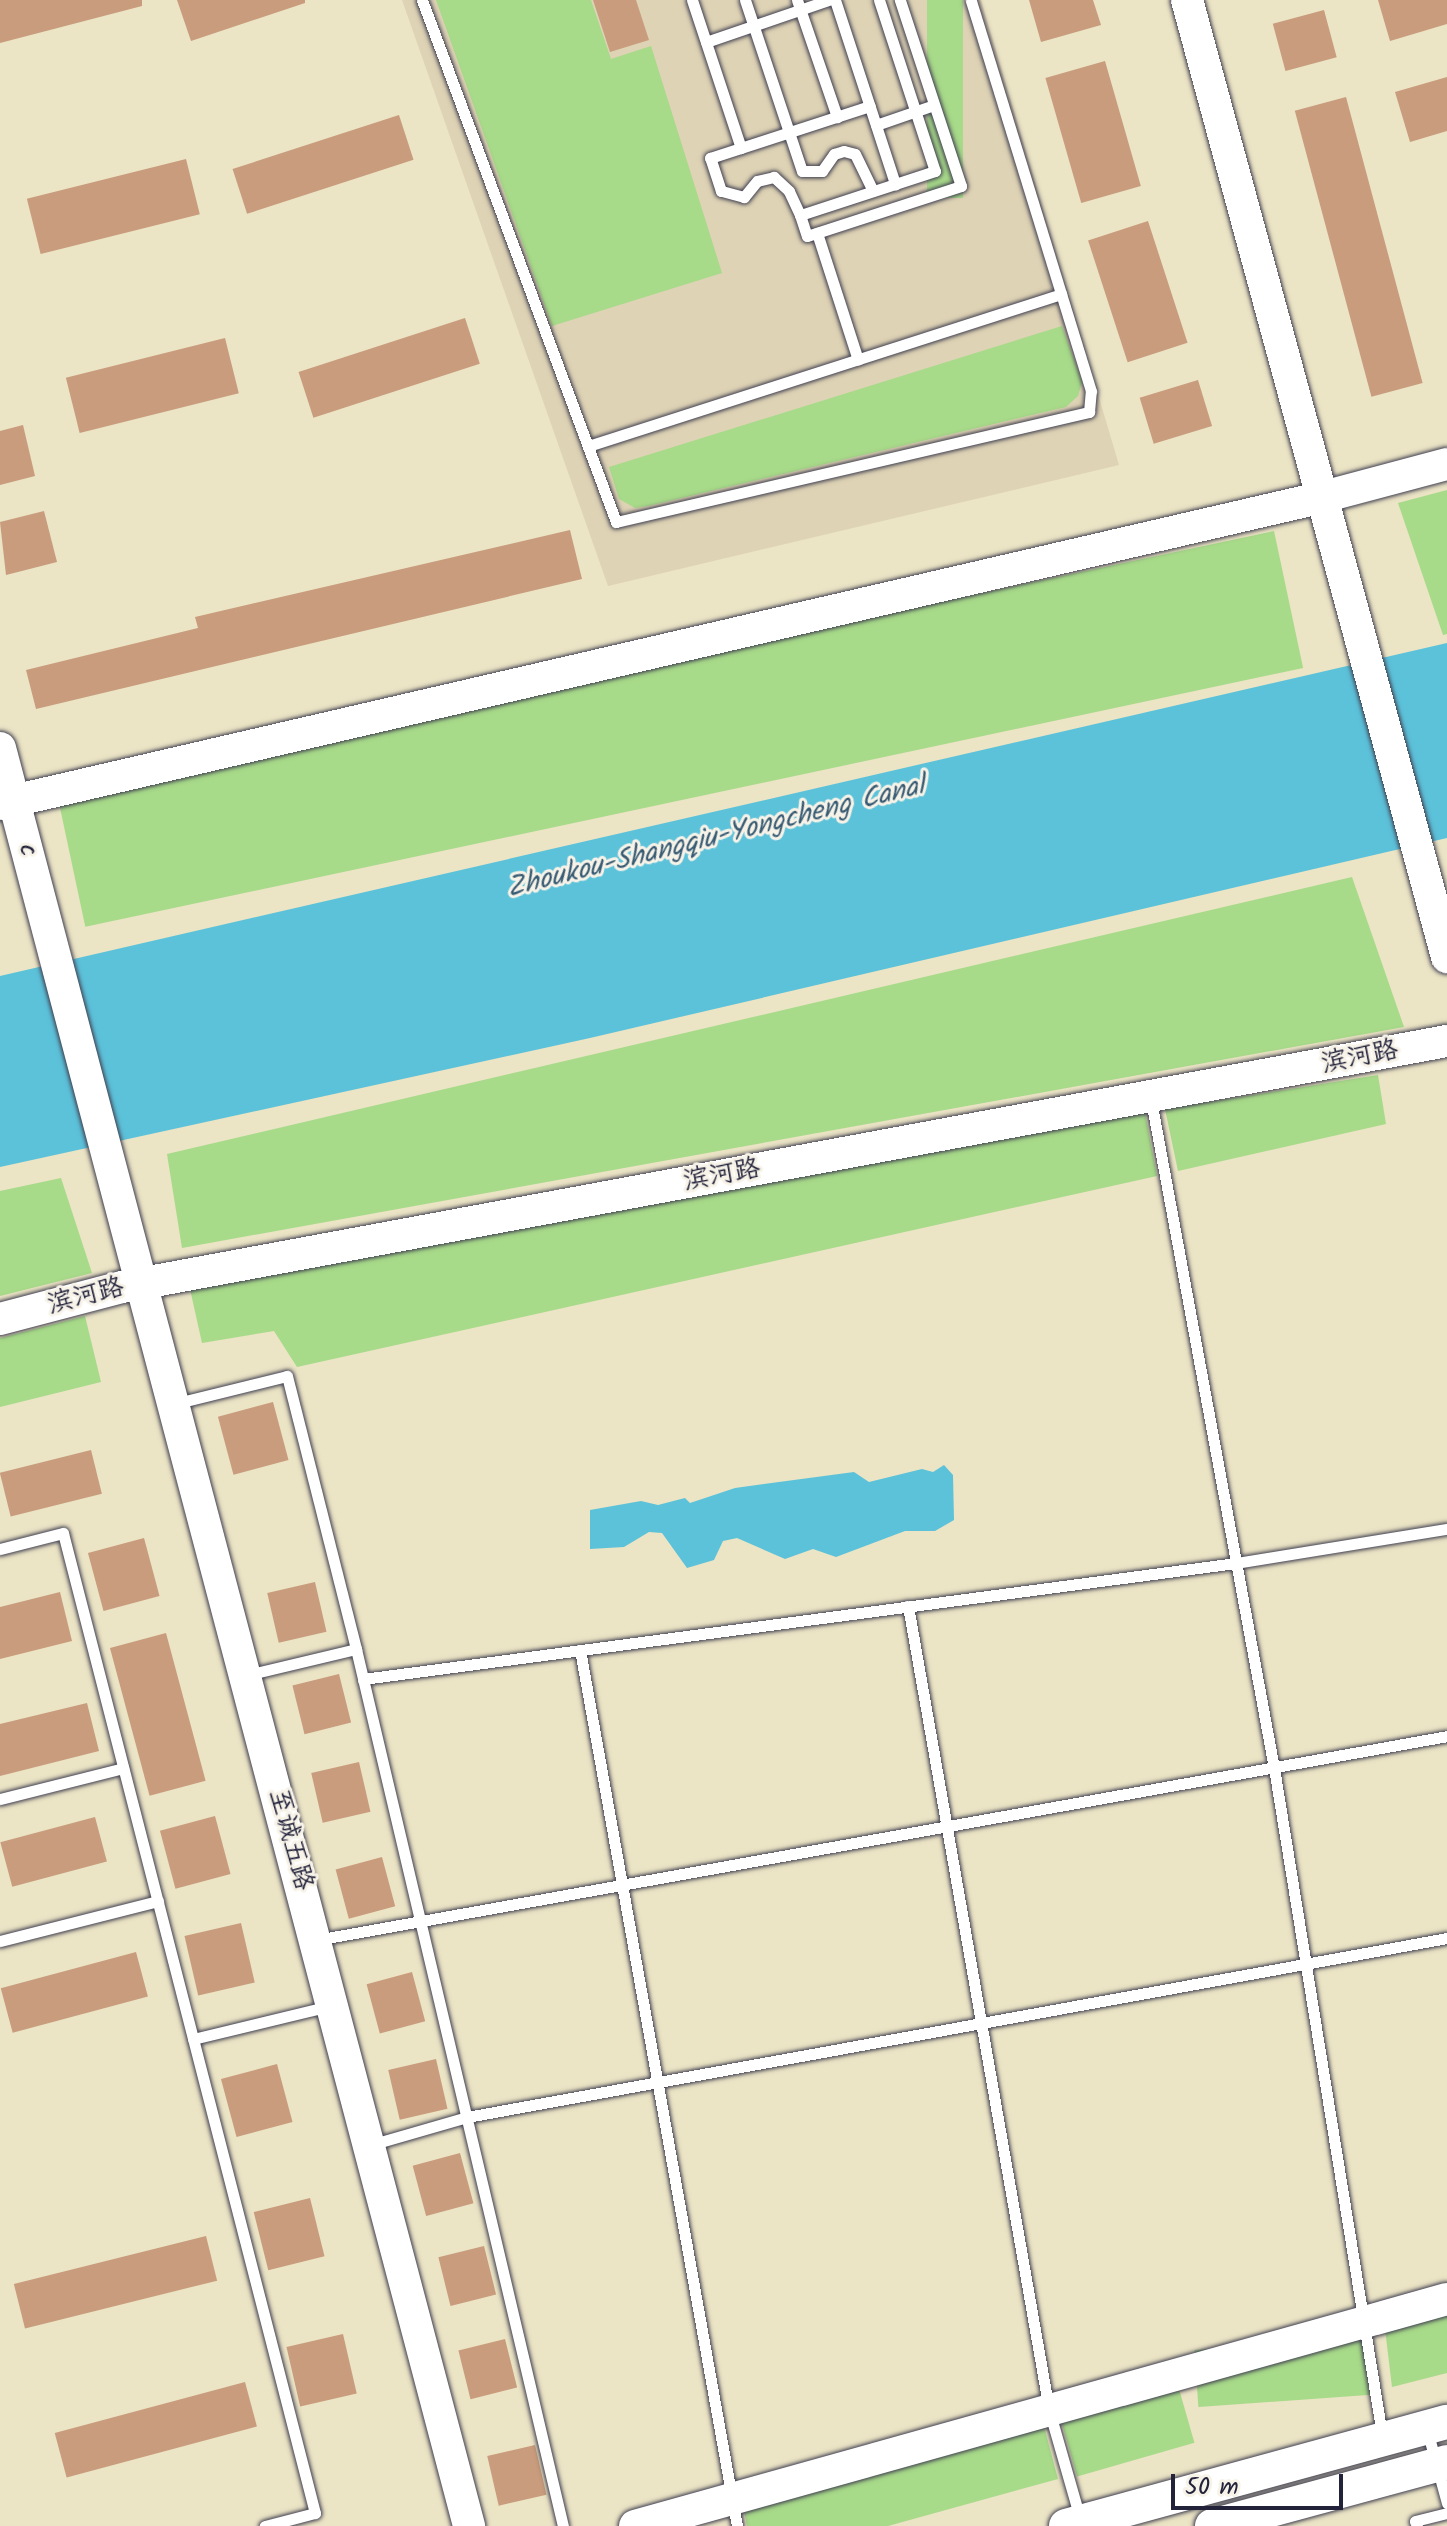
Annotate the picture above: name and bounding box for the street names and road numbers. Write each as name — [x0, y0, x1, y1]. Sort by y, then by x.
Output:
street label: c — [10, 840, 44, 860]
street label: 滨河路 — [1319, 1035, 1401, 1081]
street label: 滨河路 — [681, 1154, 763, 1198]
street label: 滨河路 — [44, 1272, 128, 1322]
street label: 至诚五路 — [261, 1786, 319, 1894]

